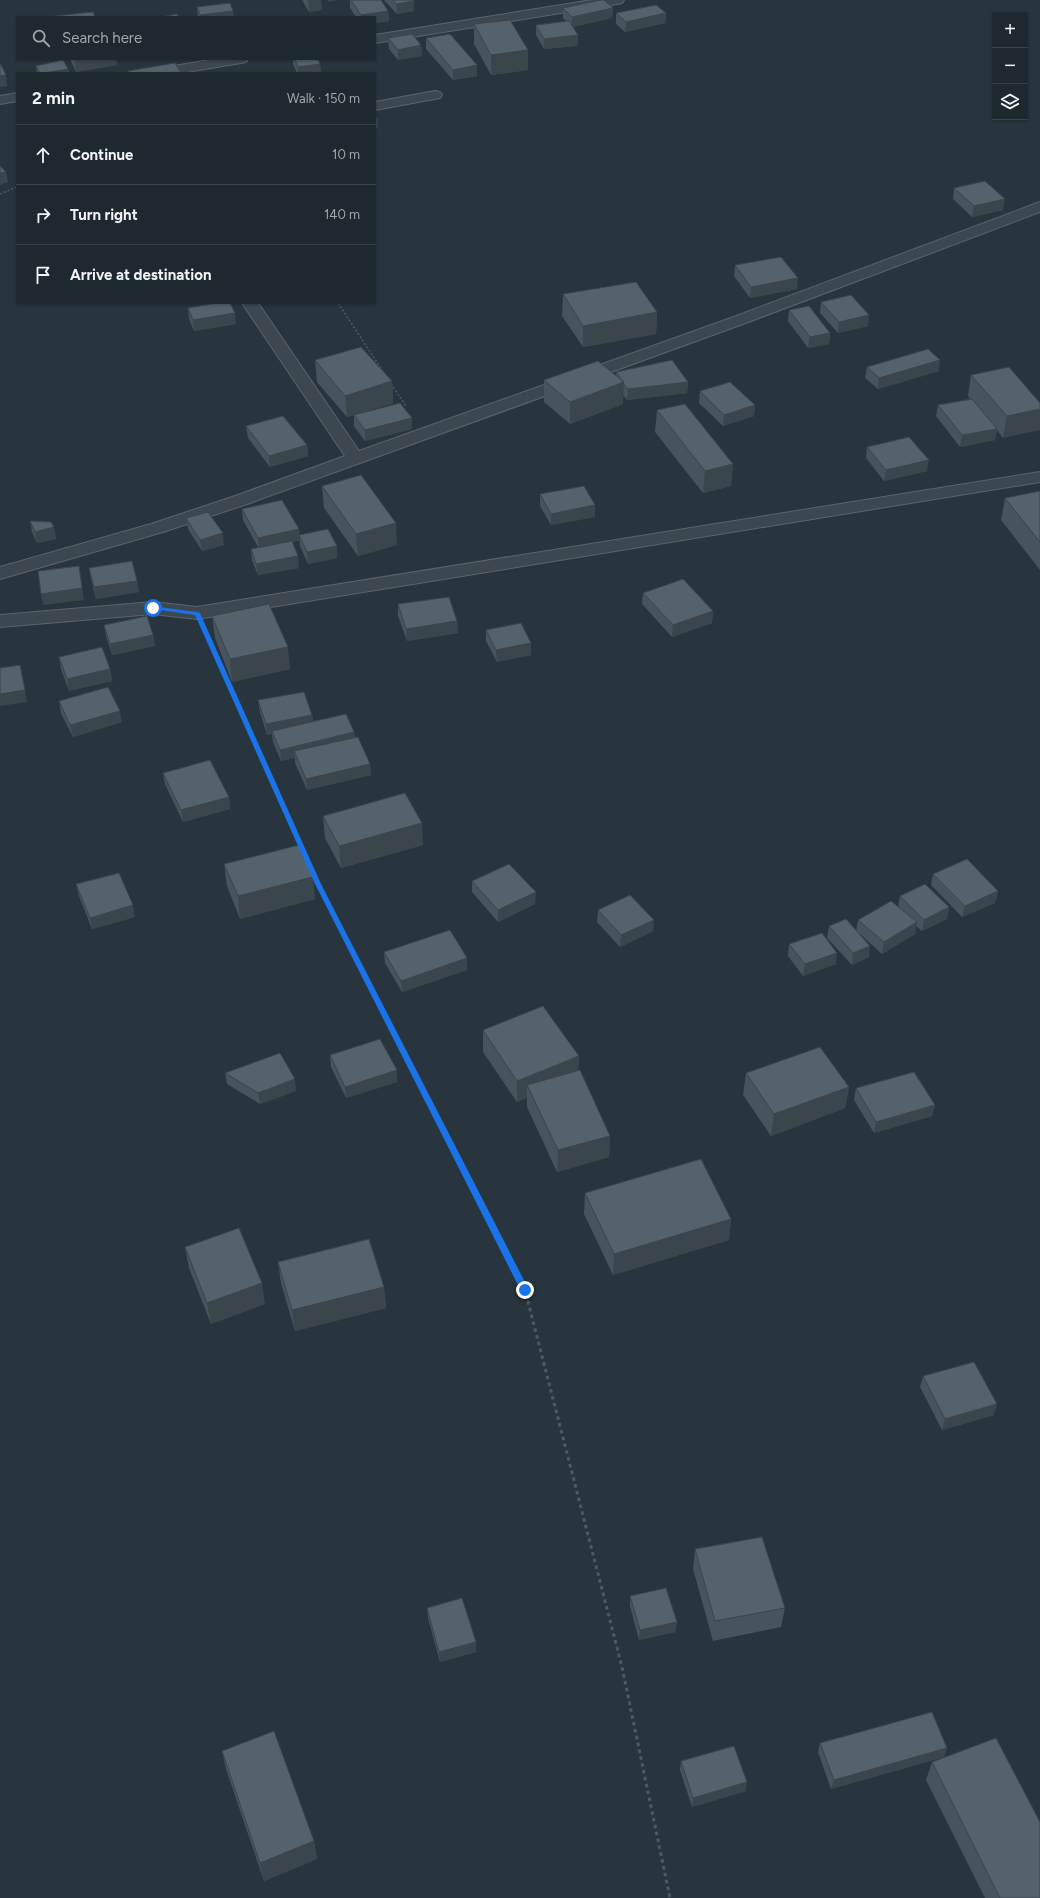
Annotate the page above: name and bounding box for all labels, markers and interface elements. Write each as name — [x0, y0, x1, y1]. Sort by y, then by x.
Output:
map controls — [992, 12, 1028, 120]
button: + — [992, 12, 1028, 48]
search box — [16, 16, 376, 60]
icon: search — [30, 27, 52, 49]
text: Search here — [62, 29, 142, 47]
button: − — [992, 48, 1028, 84]
button: layers — [992, 84, 1028, 120]
text: 2 min — [32, 88, 75, 108]
text: Walk · 150 m — [287, 91, 360, 106]
icon: ahead — [32, 144, 54, 166]
text: Continue — [70, 146, 133, 164]
text: 10 m — [332, 147, 360, 162]
icon: right — [32, 204, 54, 226]
text: Turn right — [70, 206, 138, 224]
text: 140 m — [324, 207, 360, 222]
icon: arrive — [32, 264, 54, 286]
text: Arrive at destination — [70, 266, 211, 284]
route start — [144, 599, 162, 617]
route end — [516, 1281, 534, 1299]

